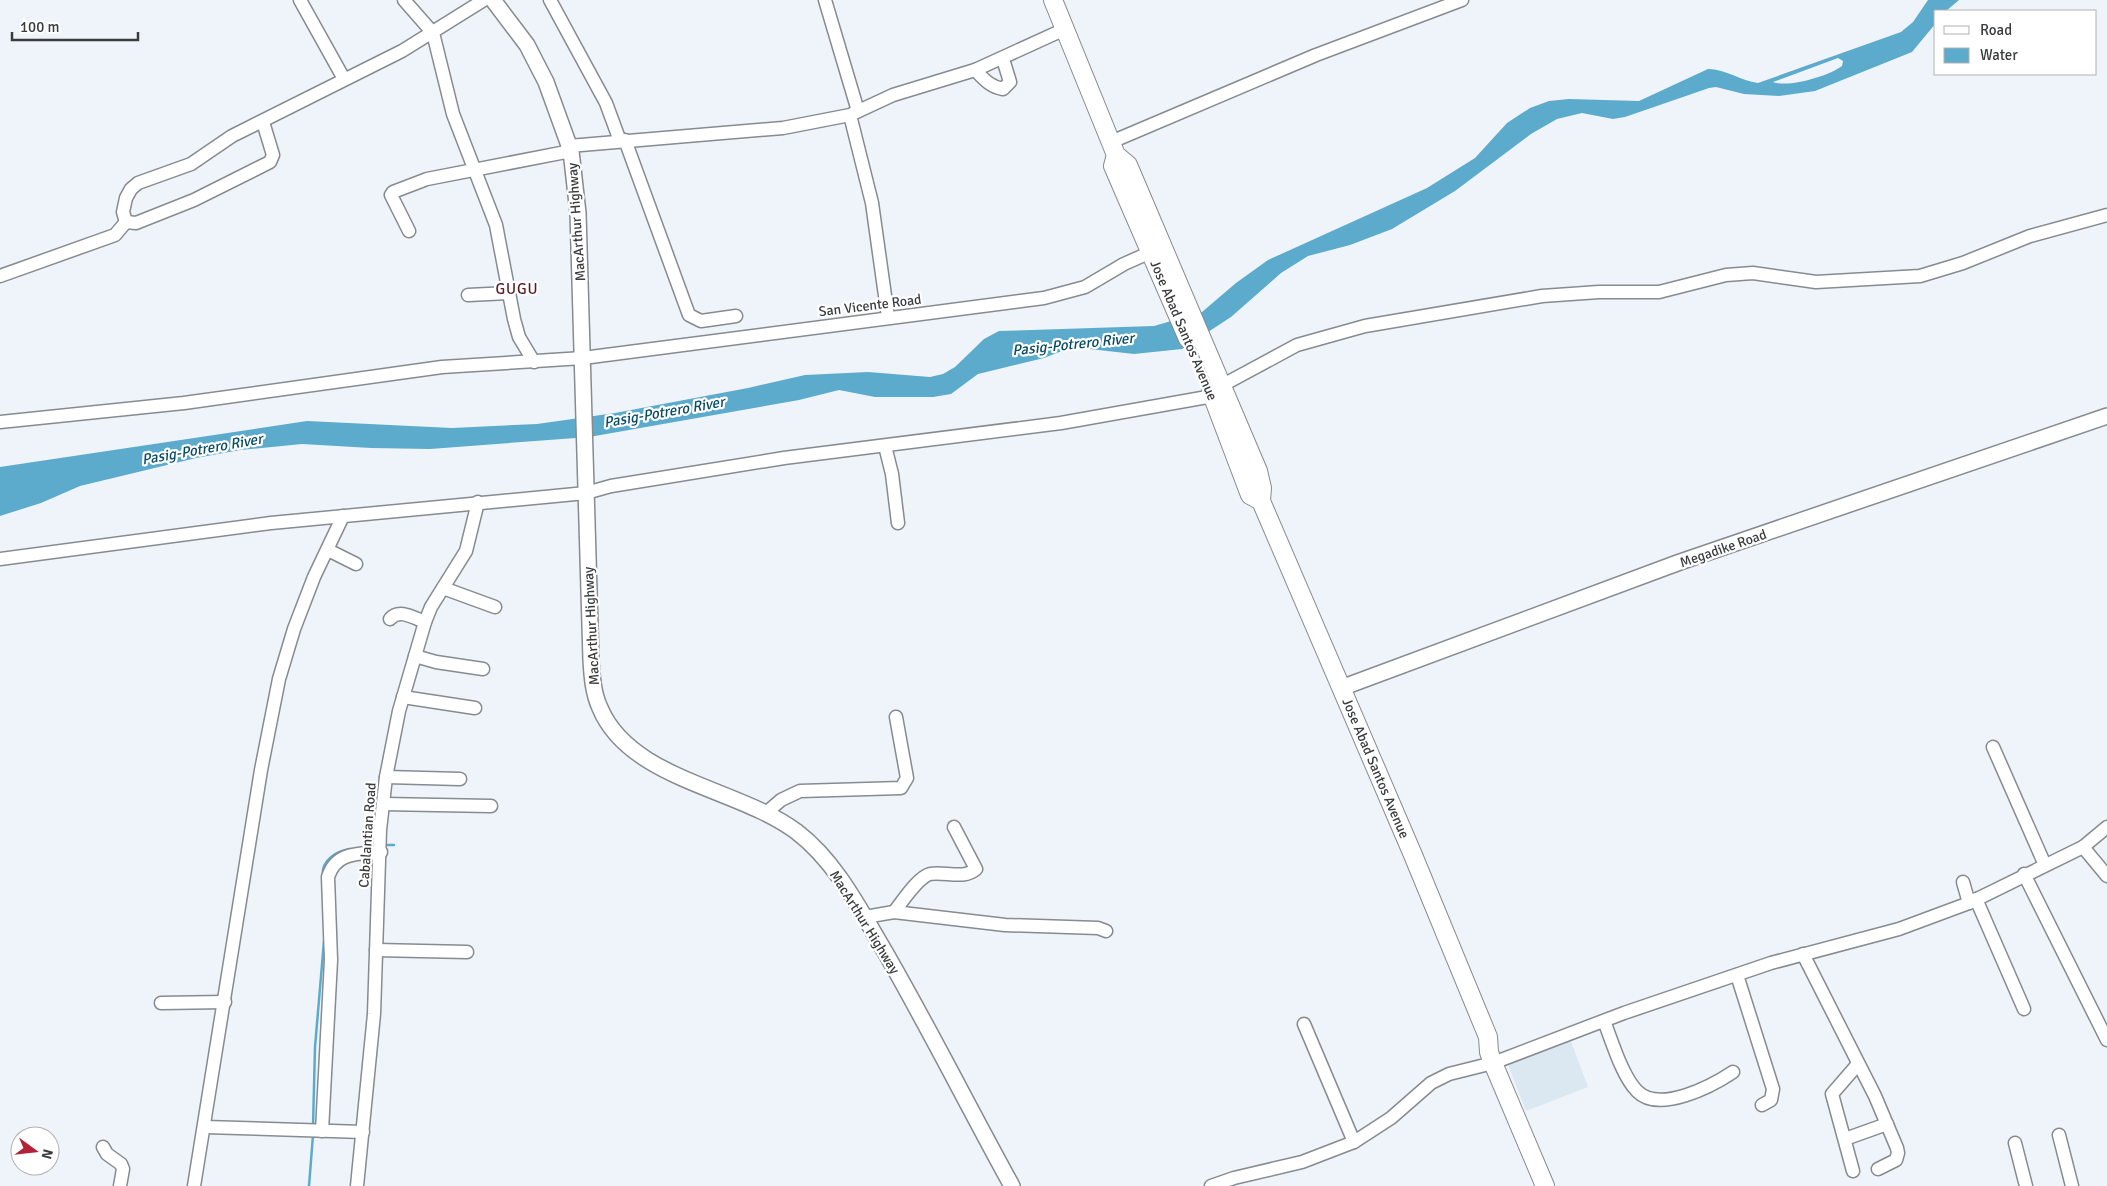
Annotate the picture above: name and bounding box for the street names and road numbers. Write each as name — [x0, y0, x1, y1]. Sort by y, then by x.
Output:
street label: MacArthur Highway — [564, 162, 589, 282]
street label: Jose Abad Santos Avenue — [1146, 257, 1221, 403]
street label: San Vicente Road — [818, 291, 922, 320]
street label: Megadike Road — [1678, 526, 1769, 571]
street label: MacArthur Highway — [580, 566, 603, 686]
street label: Jose Abad Santos Avenue — [1338, 695, 1413, 841]
street label: Cabalantian Road — [355, 782, 380, 888]
street label: MacArthur Highway — [826, 867, 904, 978]

